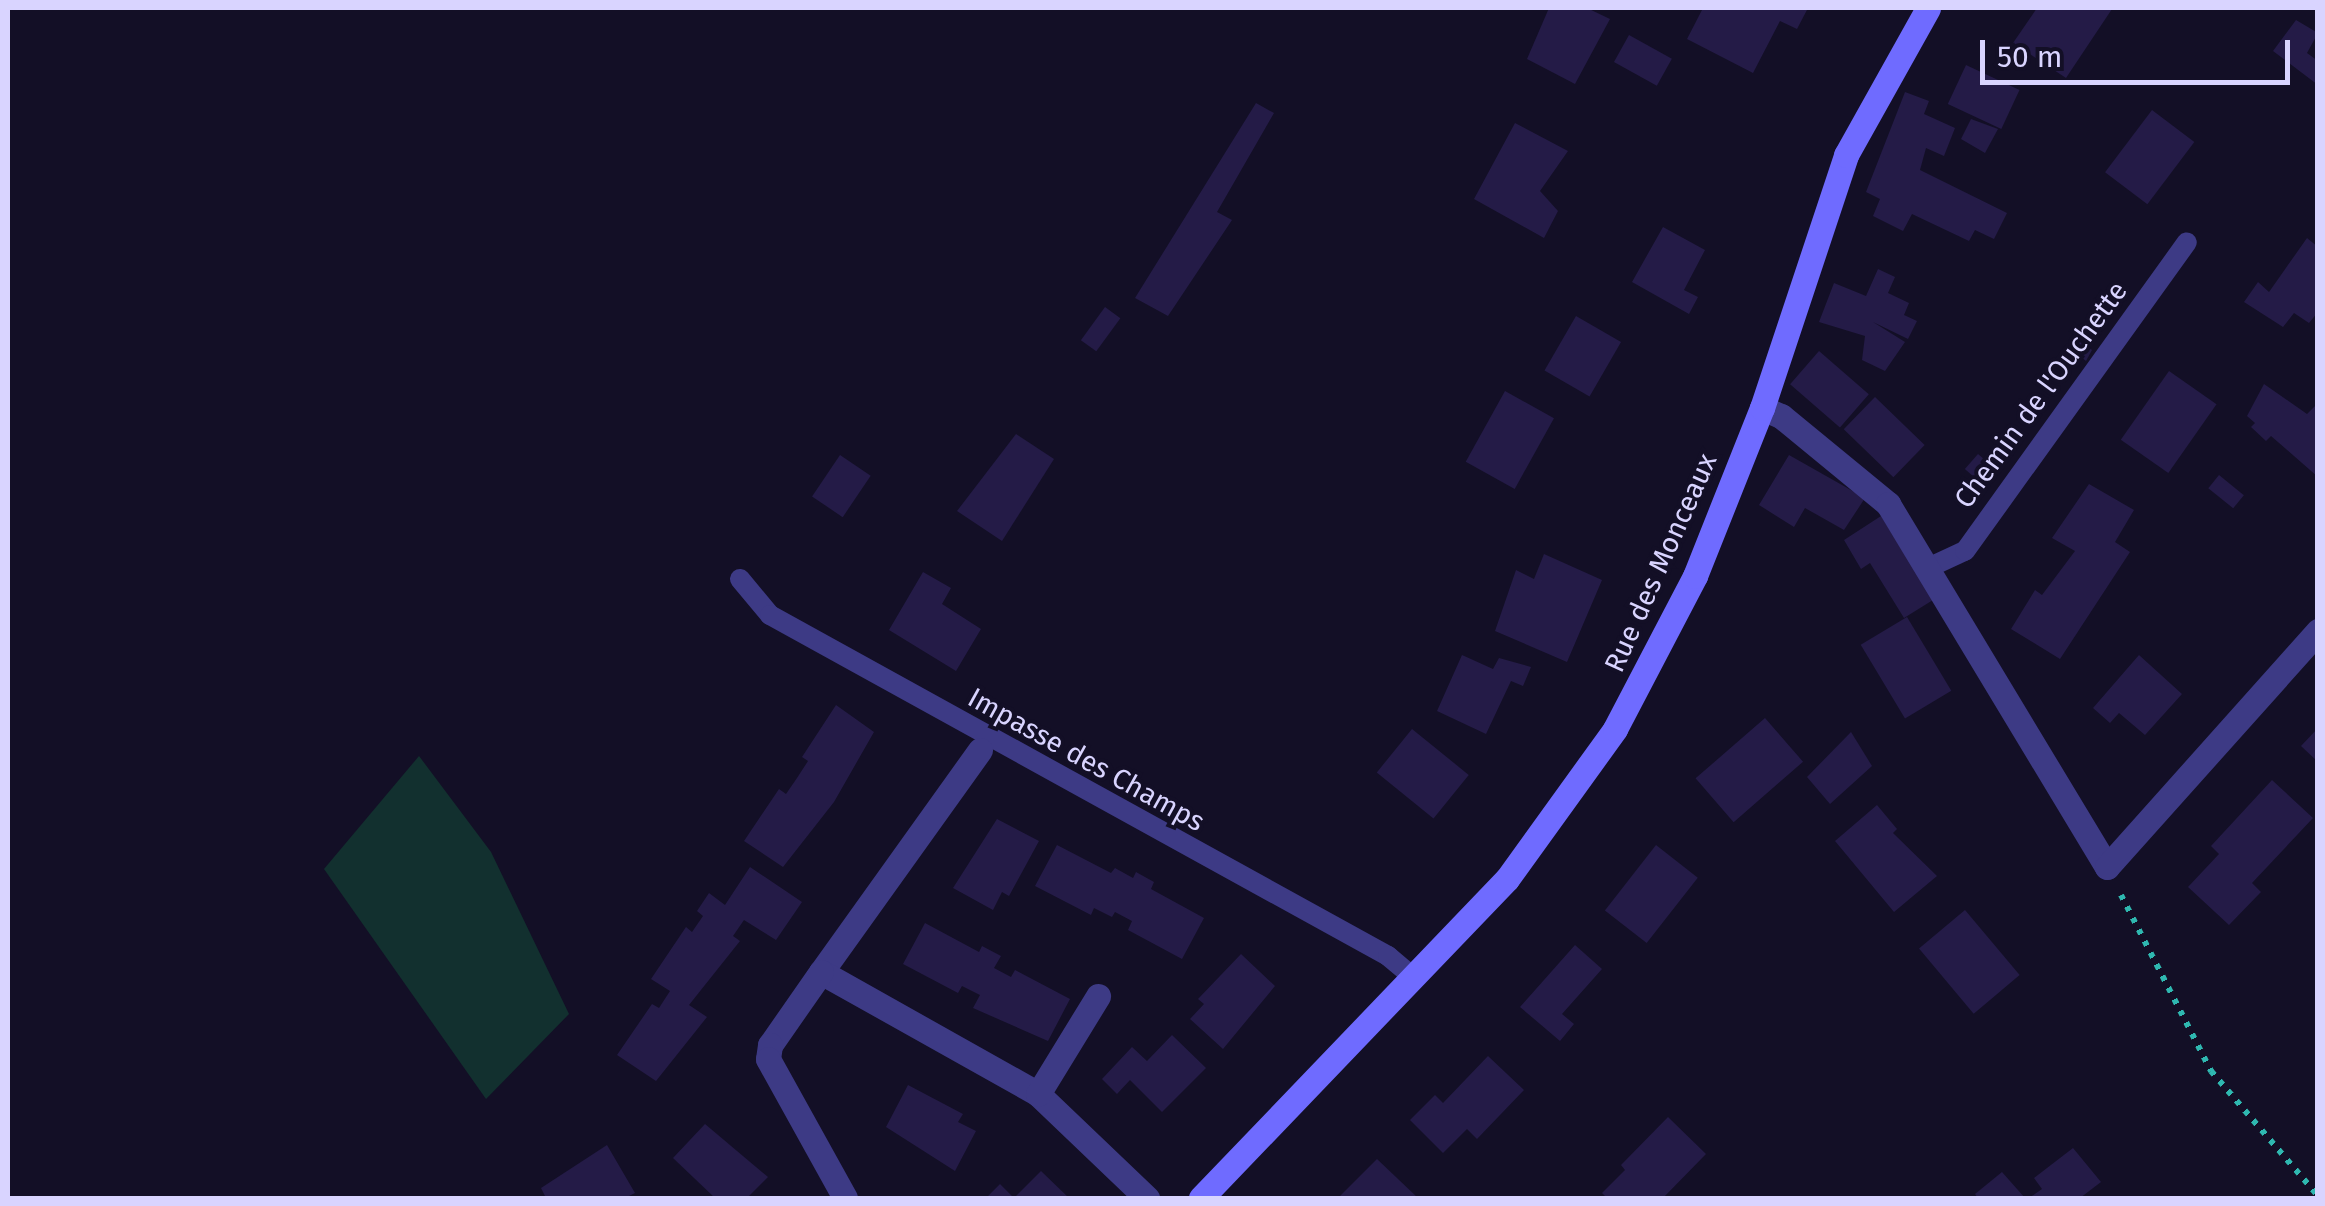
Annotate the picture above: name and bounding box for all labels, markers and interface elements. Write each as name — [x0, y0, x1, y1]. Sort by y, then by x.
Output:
scale bar — [1985, 20, 2295, 82]
text: 50 m — [1997, 39, 2062, 75]
street label: Chemin de l'Ouchette — [1947, 275, 2135, 515]
street label: Rue des Monceaux — [1598, 448, 1724, 678]
street label: Impasse des Champs — [962, 681, 1210, 839]

